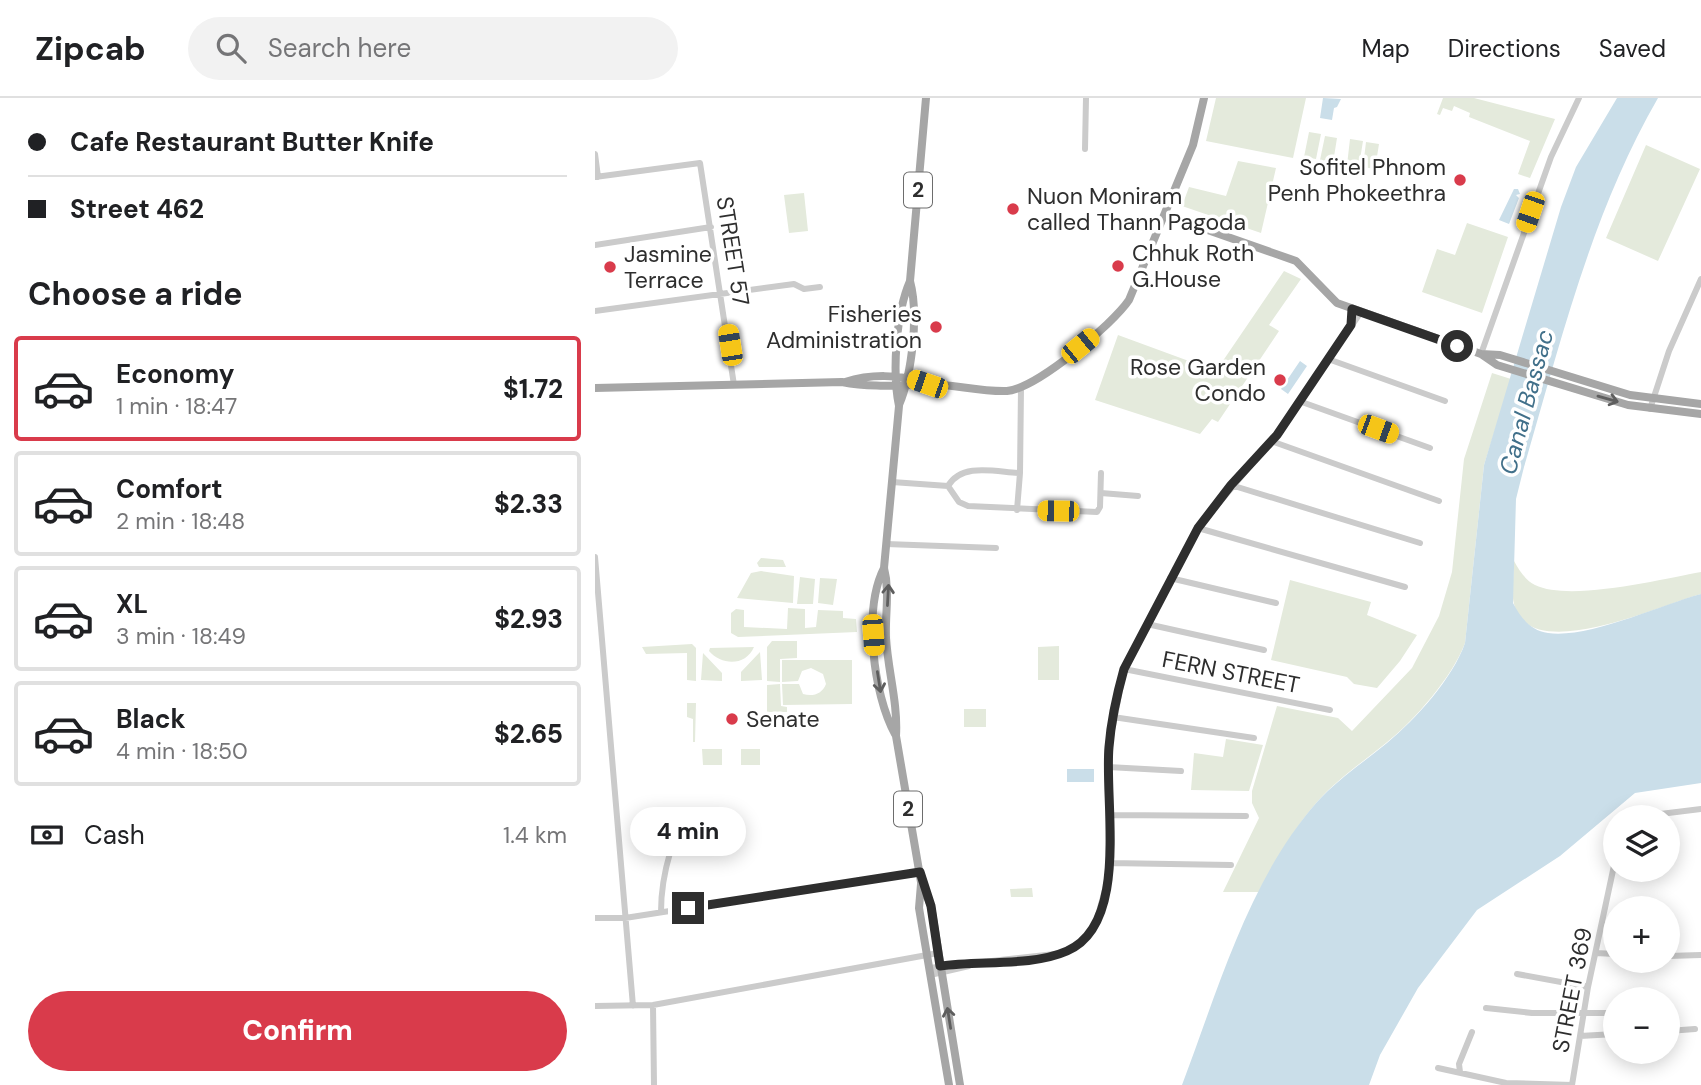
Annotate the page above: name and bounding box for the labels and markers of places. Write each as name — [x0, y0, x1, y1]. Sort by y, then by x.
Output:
place label: Sofitel Phnom Penh Phokeethra — [1268, 152, 1446, 208]
marker: Sofitel Phnom Penh Phokeethra — [1452, 172, 1468, 188]
place label: Nuon Moniram called Thann Pagoda — [1027, 181, 1246, 237]
marker: Nuon Moniram called Thann Pagoda — [1005, 201, 1021, 217]
place label: Chhuk Roth G.House — [1132, 238, 1254, 294]
place label: Jasmine Terrace — [624, 239, 712, 295]
marker: Chhuk Roth G.House — [1110, 258, 1126, 274]
marker: Jasmine Terrace — [602, 259, 618, 275]
place label: Fisheries Administration — [766, 299, 922, 355]
marker: Fisheries Administration — [928, 319, 944, 335]
place label: Rose Garden Condo — [1130, 352, 1266, 408]
marker: Rose Garden Condo — [1272, 372, 1288, 388]
place label: Senate — [746, 704, 820, 734]
marker: Senate — [724, 711, 740, 727]

